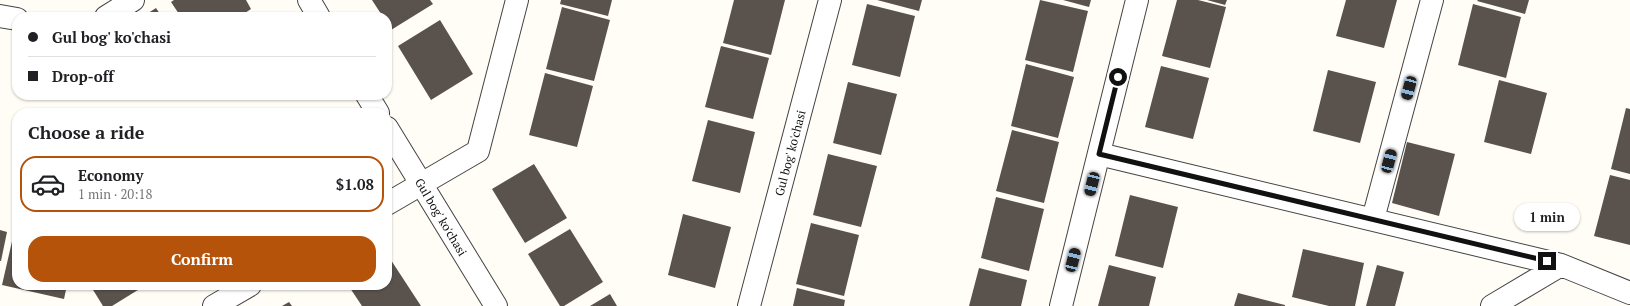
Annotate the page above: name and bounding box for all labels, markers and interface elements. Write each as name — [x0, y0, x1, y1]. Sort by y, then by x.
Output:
text: Gul bog' ko'chasi — [52, 27, 171, 47]
text: Drop-off — [52, 66, 114, 86]
route start — [1109, 68, 1127, 86]
car — [1400, 75, 1418, 101]
street label: Gul bog' ko'chasi — [771, 108, 809, 198]
text: Choose a ride — [28, 120, 144, 144]
car — [1380, 148, 1398, 174]
text: Economy — [78, 165, 143, 185]
icon: car — [30, 166, 66, 202]
car — [1083, 171, 1101, 197]
text: $1.08 — [336, 174, 374, 194]
street label: Gul bog' ko'chasi — [412, 175, 470, 259]
text: 1 min · 20:18 — [78, 185, 152, 203]
callout: 1 min — [1514, 203, 1580, 231]
text: 1 min — [1529, 208, 1565, 226]
button: Confirm — [28, 236, 376, 282]
car — [1064, 247, 1082, 273]
route end — [1538, 252, 1556, 270]

